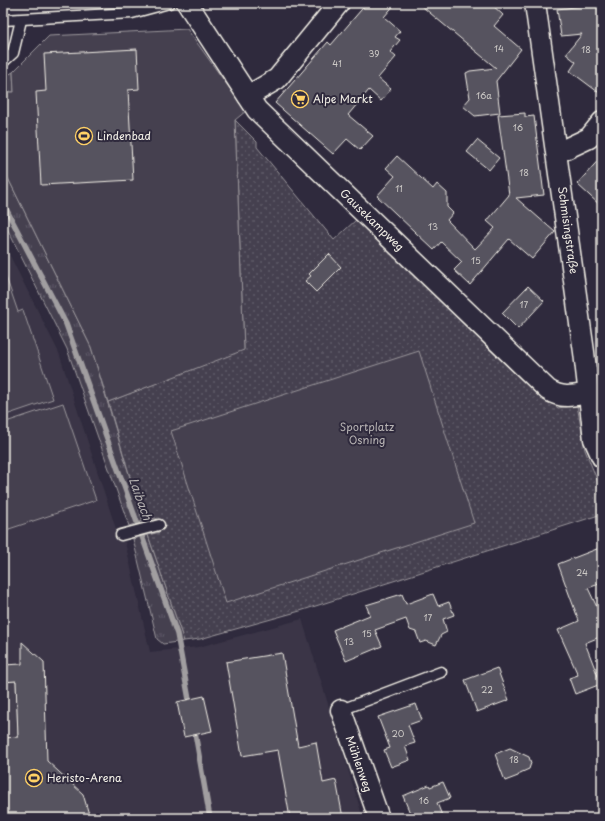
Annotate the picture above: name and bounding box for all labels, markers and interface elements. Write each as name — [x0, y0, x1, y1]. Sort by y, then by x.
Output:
house number: 14 — [494, 41, 504, 55]
house number: 18 — [581, 42, 591, 56]
house number: 39 — [368, 46, 380, 60]
house number: 41 — [332, 56, 342, 70]
house number: 16a — [476, 88, 492, 102]
supermarket icon: Alpe Markt — [290, 89, 310, 109]
place label: Alpe Markt — [313, 90, 373, 107]
house number: 16 — [513, 120, 523, 134]
sports icon: Lindenbad — [74, 126, 94, 146]
place label: Lindenbad — [97, 127, 151, 144]
house number: 18 — [519, 165, 529, 179]
house number: 11 — [395, 181, 403, 195]
street label: Gausekampweg — [336, 185, 408, 255]
street label: Schmisingstraße — [554, 185, 583, 275]
house number: 13 — [428, 219, 438, 233]
house number: 15 — [471, 253, 481, 267]
house number: 17 — [520, 297, 529, 311]
park label: Sportplatz Osning — [340, 418, 394, 448]
water label: Laibach — [125, 475, 157, 524]
house number: 24 — [576, 565, 588, 579]
house number: 17 — [424, 610, 433, 624]
house number: 15 — [362, 626, 372, 640]
house number: 13 — [344, 634, 354, 648]
house number: 22 — [481, 682, 493, 696]
house number: 20 — [392, 726, 405, 740]
street label: Mühlenweg — [342, 733, 377, 795]
house number: 18 — [509, 752, 519, 766]
sports icon: Heristo-Arena — [24, 768, 44, 788]
place label: Heristo-Arena — [47, 769, 122, 786]
house number: 16 — [419, 793, 429, 807]

